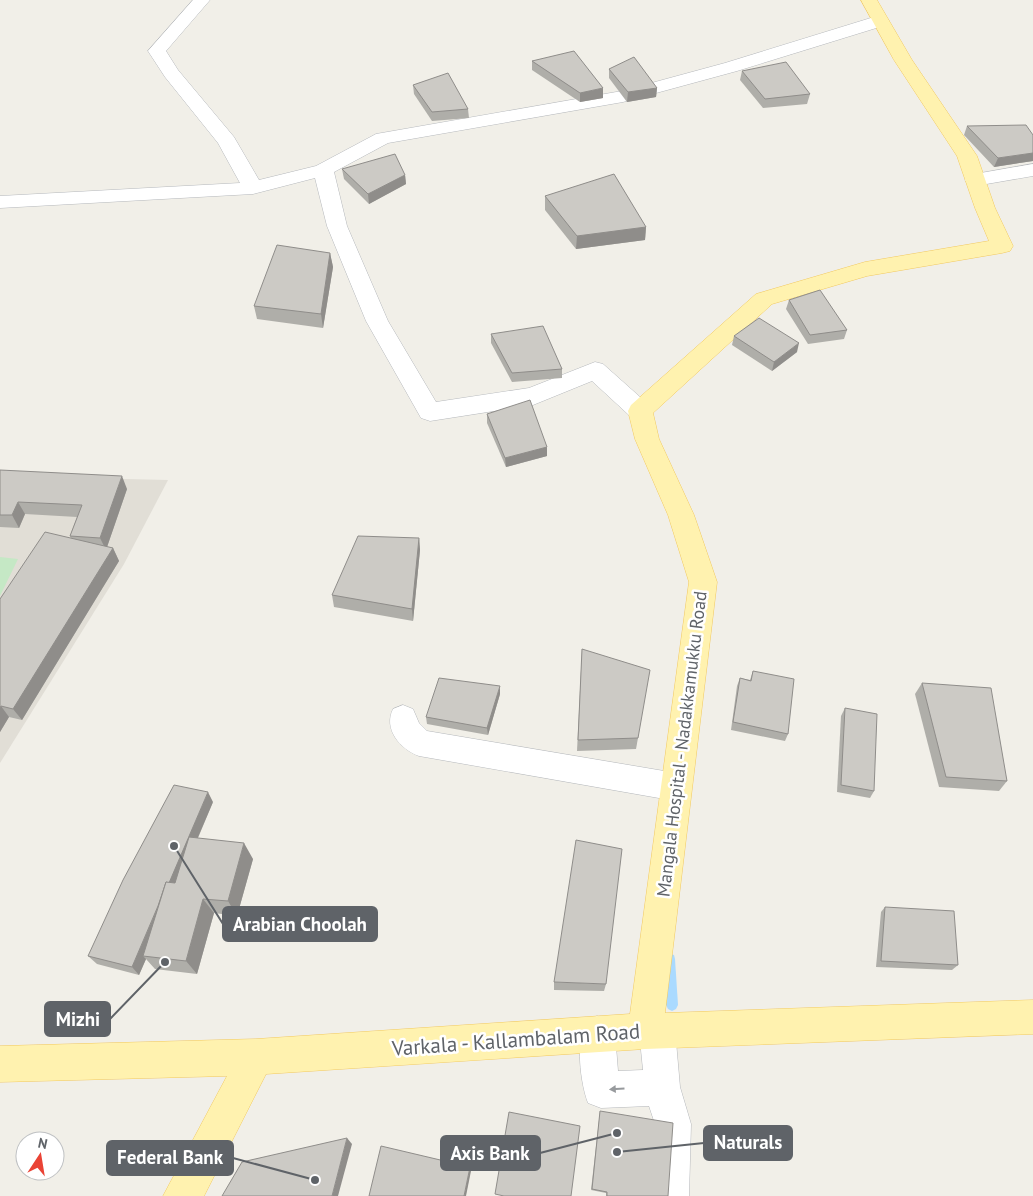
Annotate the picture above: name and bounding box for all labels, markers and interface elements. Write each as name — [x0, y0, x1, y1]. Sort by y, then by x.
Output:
street label: Mangala Hospital - Nadakkamukku Road — [651, 590, 712, 898]
callout: Arabian Choolah — [223, 907, 377, 941]
text: Arabian Choolah — [233, 912, 367, 936]
callout: Mizhi — [45, 1002, 110, 1036]
text: Mizhi — [56, 1007, 100, 1031]
street label: Varkala - Kallambalam Road — [390, 1017, 641, 1062]
one-way arrow — [609, 1085, 625, 1093]
callout: Naturals — [704, 1126, 792, 1160]
text: Naturals — [714, 1130, 782, 1154]
north arrow — [15, 1131, 65, 1181]
text: N — [36, 1134, 49, 1153]
callout: Axis Bank — [441, 1136, 540, 1170]
callout: Federal Bank — [107, 1141, 233, 1175]
text: Axis Bank — [451, 1141, 530, 1165]
text: Federal Bank — [117, 1145, 224, 1169]

